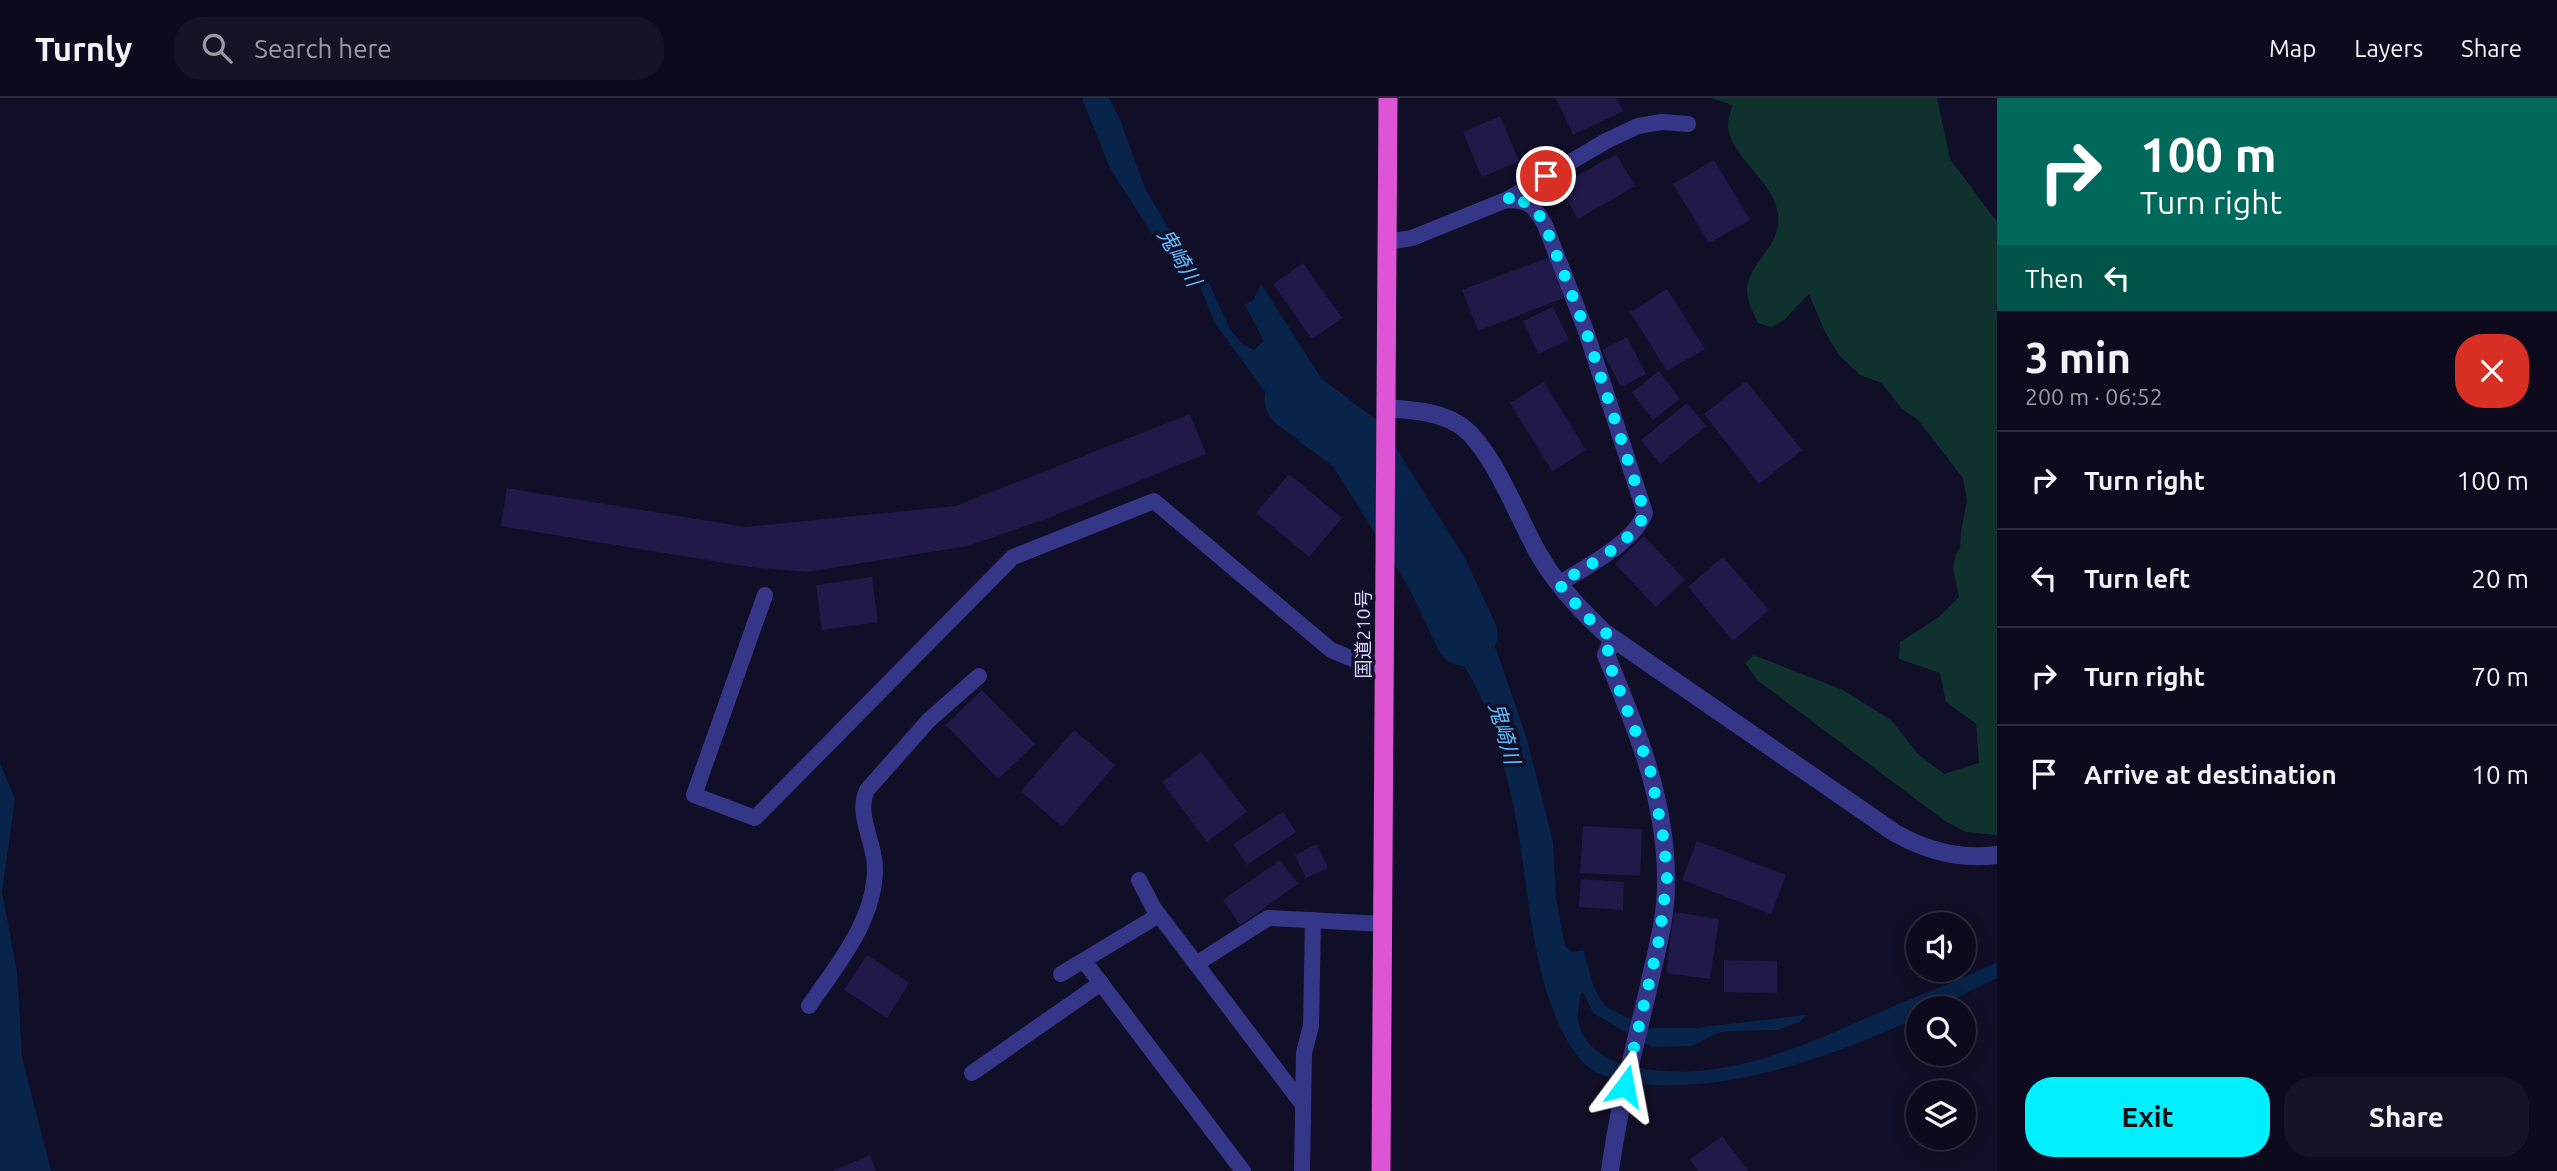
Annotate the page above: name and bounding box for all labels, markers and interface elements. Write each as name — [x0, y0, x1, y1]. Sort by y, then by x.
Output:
search box — [174, 17, 664, 80]
icon: search — [198, 29, 236, 67]
text: Turnly — [35, 30, 132, 67]
text: Search here — [254, 34, 392, 63]
text: Map — [2269, 35, 2316, 62]
text: Layers — [2354, 35, 2423, 62]
text: Share — [2461, 35, 2522, 62]
icon: right — [2025, 126, 2116, 217]
text: 100 m — [2140, 126, 2277, 181]
pin — [1516, 146, 1576, 206]
icon: arrive — [1527, 157, 1565, 195]
text: Turn right — [2140, 184, 2282, 220]
water label: 鬼崎川 — [1153, 224, 1208, 292]
icon: left — [2098, 259, 2136, 297]
text: Then — [2025, 264, 2084, 293]
text: 3 min — [2025, 334, 2131, 381]
button: close — [2455, 334, 2529, 408]
text: 200 m · 06:52 — [2025, 384, 2163, 409]
icon: right — [2025, 461, 2063, 499]
text: Turn right — [2084, 466, 2205, 495]
text: 100 m — [2457, 466, 2529, 495]
icon: left — [2025, 559, 2063, 597]
text: Turn left — [2084, 564, 2190, 593]
text: 20 m — [2471, 564, 2529, 593]
street label: 国道210号 — [1352, 589, 1374, 679]
icon: right — [2025, 657, 2063, 695]
text: Turn right — [2084, 662, 2205, 691]
text: 70 m — [2471, 662, 2529, 691]
water label: 鬼崎川 — [1485, 699, 1526, 769]
icon: arrive — [2025, 755, 2063, 793]
text: Arrive at destination — [2084, 760, 2337, 789]
text: 10 m — [2471, 760, 2529, 789]
map controls — [1906, 912, 1976, 1150]
button: sound — [1906, 912, 1976, 982]
button: search — [1906, 996, 1976, 1066]
position arrow — [1588, 1049, 1662, 1123]
button: Exit — [2025, 1077, 2270, 1157]
button: Share — [2284, 1077, 2529, 1157]
button: layers — [1906, 1080, 1976, 1150]

